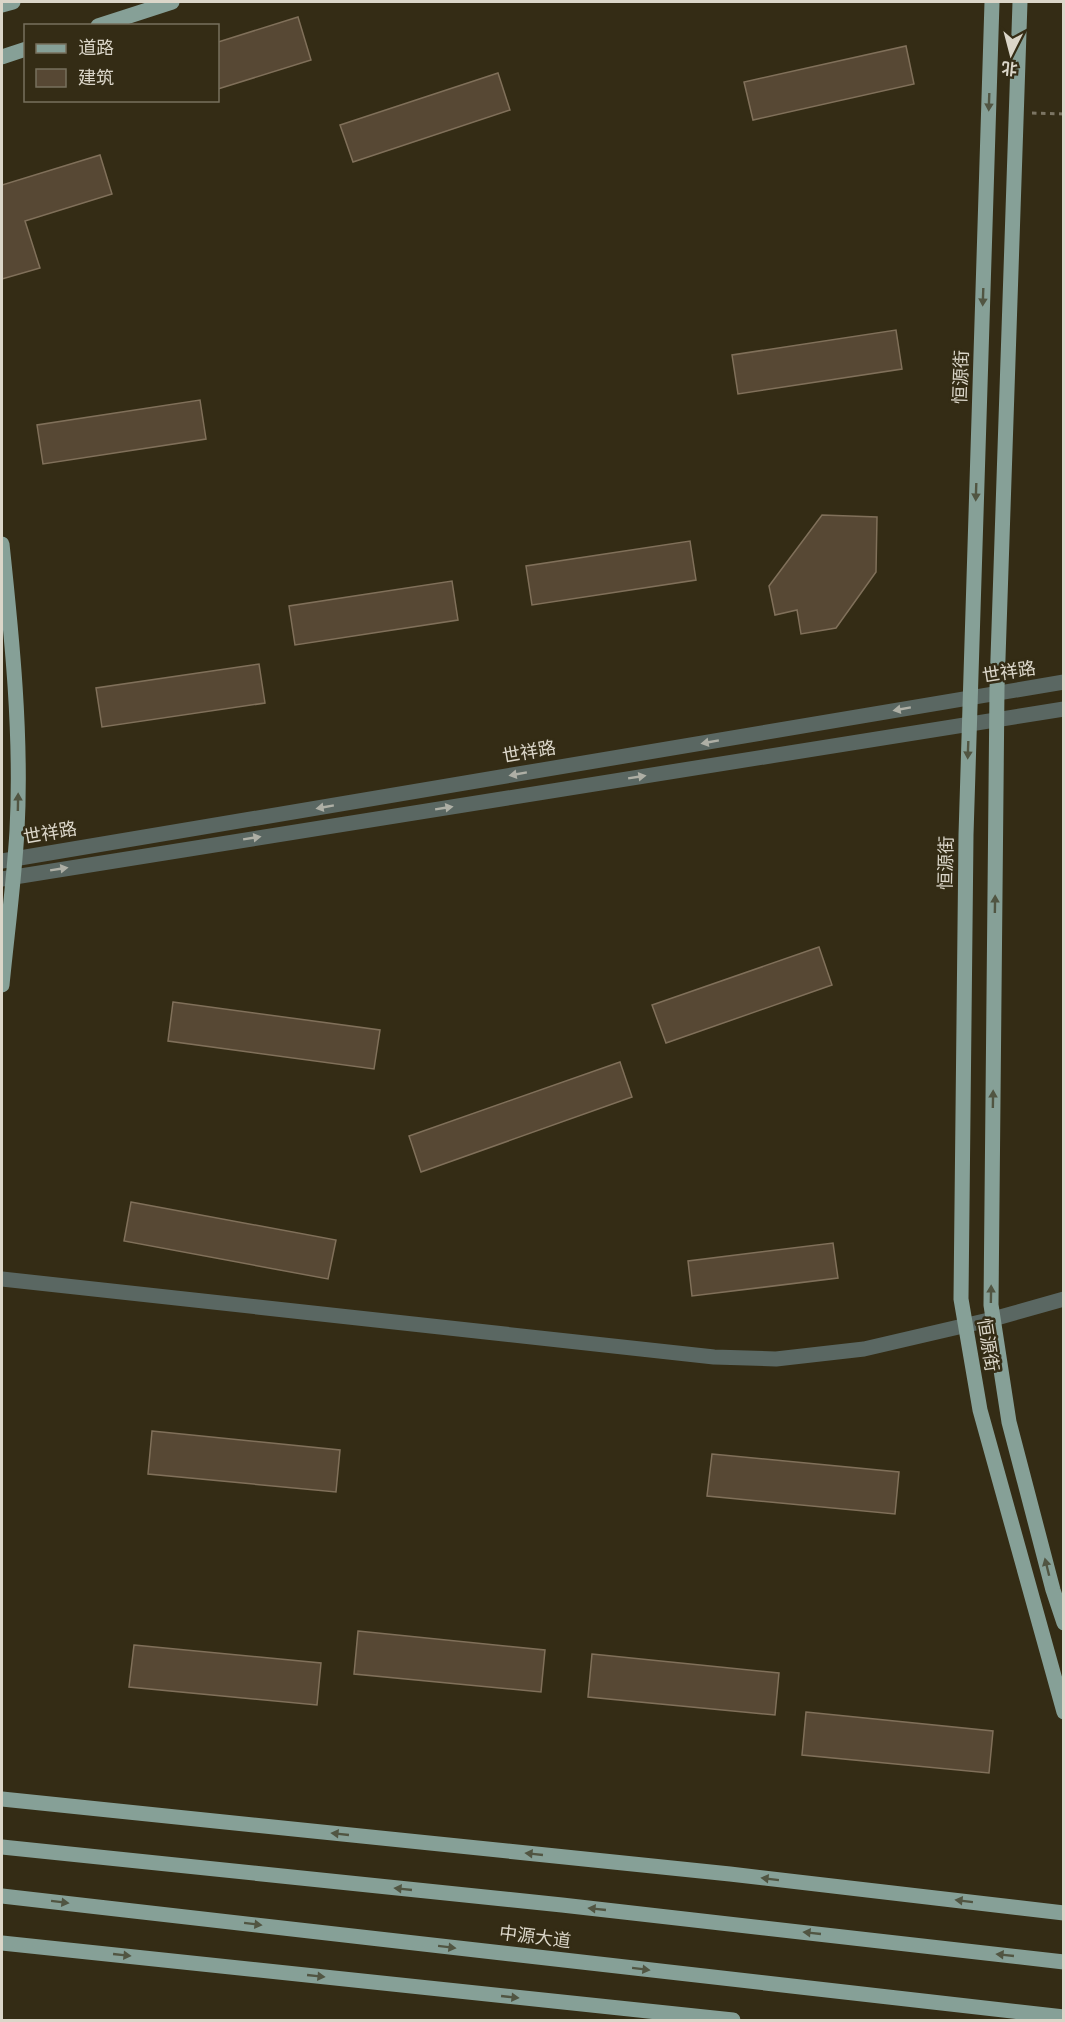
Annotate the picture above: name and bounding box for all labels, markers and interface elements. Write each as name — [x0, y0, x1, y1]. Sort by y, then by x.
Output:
legend — [24, 24, 219, 102]
north arrow — [981, 24, 1041, 84]
text: 道路 — [78, 37, 114, 59]
text: 北 — [1000, 58, 1018, 80]
text: 建筑 — [78, 67, 114, 89]
one-way arrow — [984, 92, 993, 111]
one-way arrow — [978, 287, 987, 306]
street label: 恒源街 — [949, 350, 973, 404]
one-way arrow — [972, 482, 981, 501]
street label: 世祥路 — [981, 657, 1037, 687]
one-way arrow — [893, 705, 912, 714]
street label: 世祥路 — [501, 736, 557, 768]
one-way arrow — [700, 737, 719, 746]
one-way arrow — [964, 740, 973, 759]
one-way arrow — [508, 770, 527, 779]
one-way arrow — [627, 772, 646, 781]
one-way arrow — [13, 792, 23, 811]
one-way arrow — [316, 802, 335, 811]
one-way arrow — [435, 803, 454, 812]
street label: 世祥路 — [22, 817, 78, 849]
one-way arrow — [242, 834, 261, 843]
street label: 恒源街 — [935, 836, 957, 890]
one-way arrow — [50, 865, 69, 874]
one-way arrow — [990, 894, 1000, 913]
one-way arrow — [988, 1089, 998, 1108]
one-way arrow — [986, 1284, 996, 1303]
street label: 恒源街 — [973, 1317, 1003, 1373]
one-way arrow — [1041, 1557, 1051, 1576]
one-way arrow — [331, 1829, 350, 1839]
one-way arrow — [525, 1849, 544, 1859]
one-way arrow — [760, 1874, 779, 1884]
one-way arrow — [393, 1884, 412, 1894]
one-way arrow — [954, 1896, 973, 1906]
one-way arrow — [50, 1897, 69, 1907]
one-way arrow — [587, 1904, 606, 1914]
one-way arrow — [244, 1920, 263, 1929]
street label: 中源大道 — [498, 1922, 572, 1952]
one-way arrow — [802, 1928, 821, 1938]
one-way arrow — [438, 1942, 457, 1951]
one-way arrow — [996, 1950, 1015, 1960]
one-way arrow — [113, 1951, 132, 1960]
one-way arrow — [631, 1964, 650, 1974]
one-way arrow — [307, 1971, 326, 1981]
one-way arrow — [501, 1992, 520, 2002]

